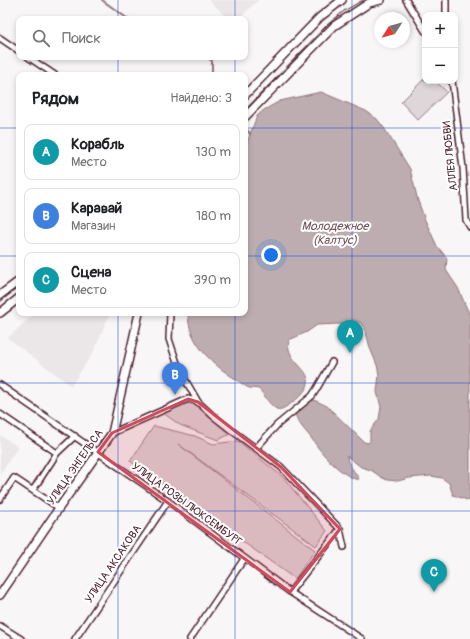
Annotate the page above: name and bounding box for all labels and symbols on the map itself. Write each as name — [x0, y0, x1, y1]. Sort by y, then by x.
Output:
north arrow — [374, 12, 410, 48]
street label: АЛЛЕЯ ЛЮБВИ — [440, 120, 460, 192]
water label: Молодежное (Калтус) — [302, 219, 370, 248]
your location — [261, 245, 281, 265]
pin: A — [337, 320, 363, 353]
pin: B — [162, 362, 188, 395]
street label: УЛИЦА ЭНГЕЛЬСА — [44, 427, 106, 507]
street label: УЛИЦА РОЗЫ ЛЮКСЕМБУРГ — [129, 460, 245, 548]
street label: УЛИЦА АКСАКОВА — [82, 523, 144, 605]
pin: C — [421, 559, 447, 592]

